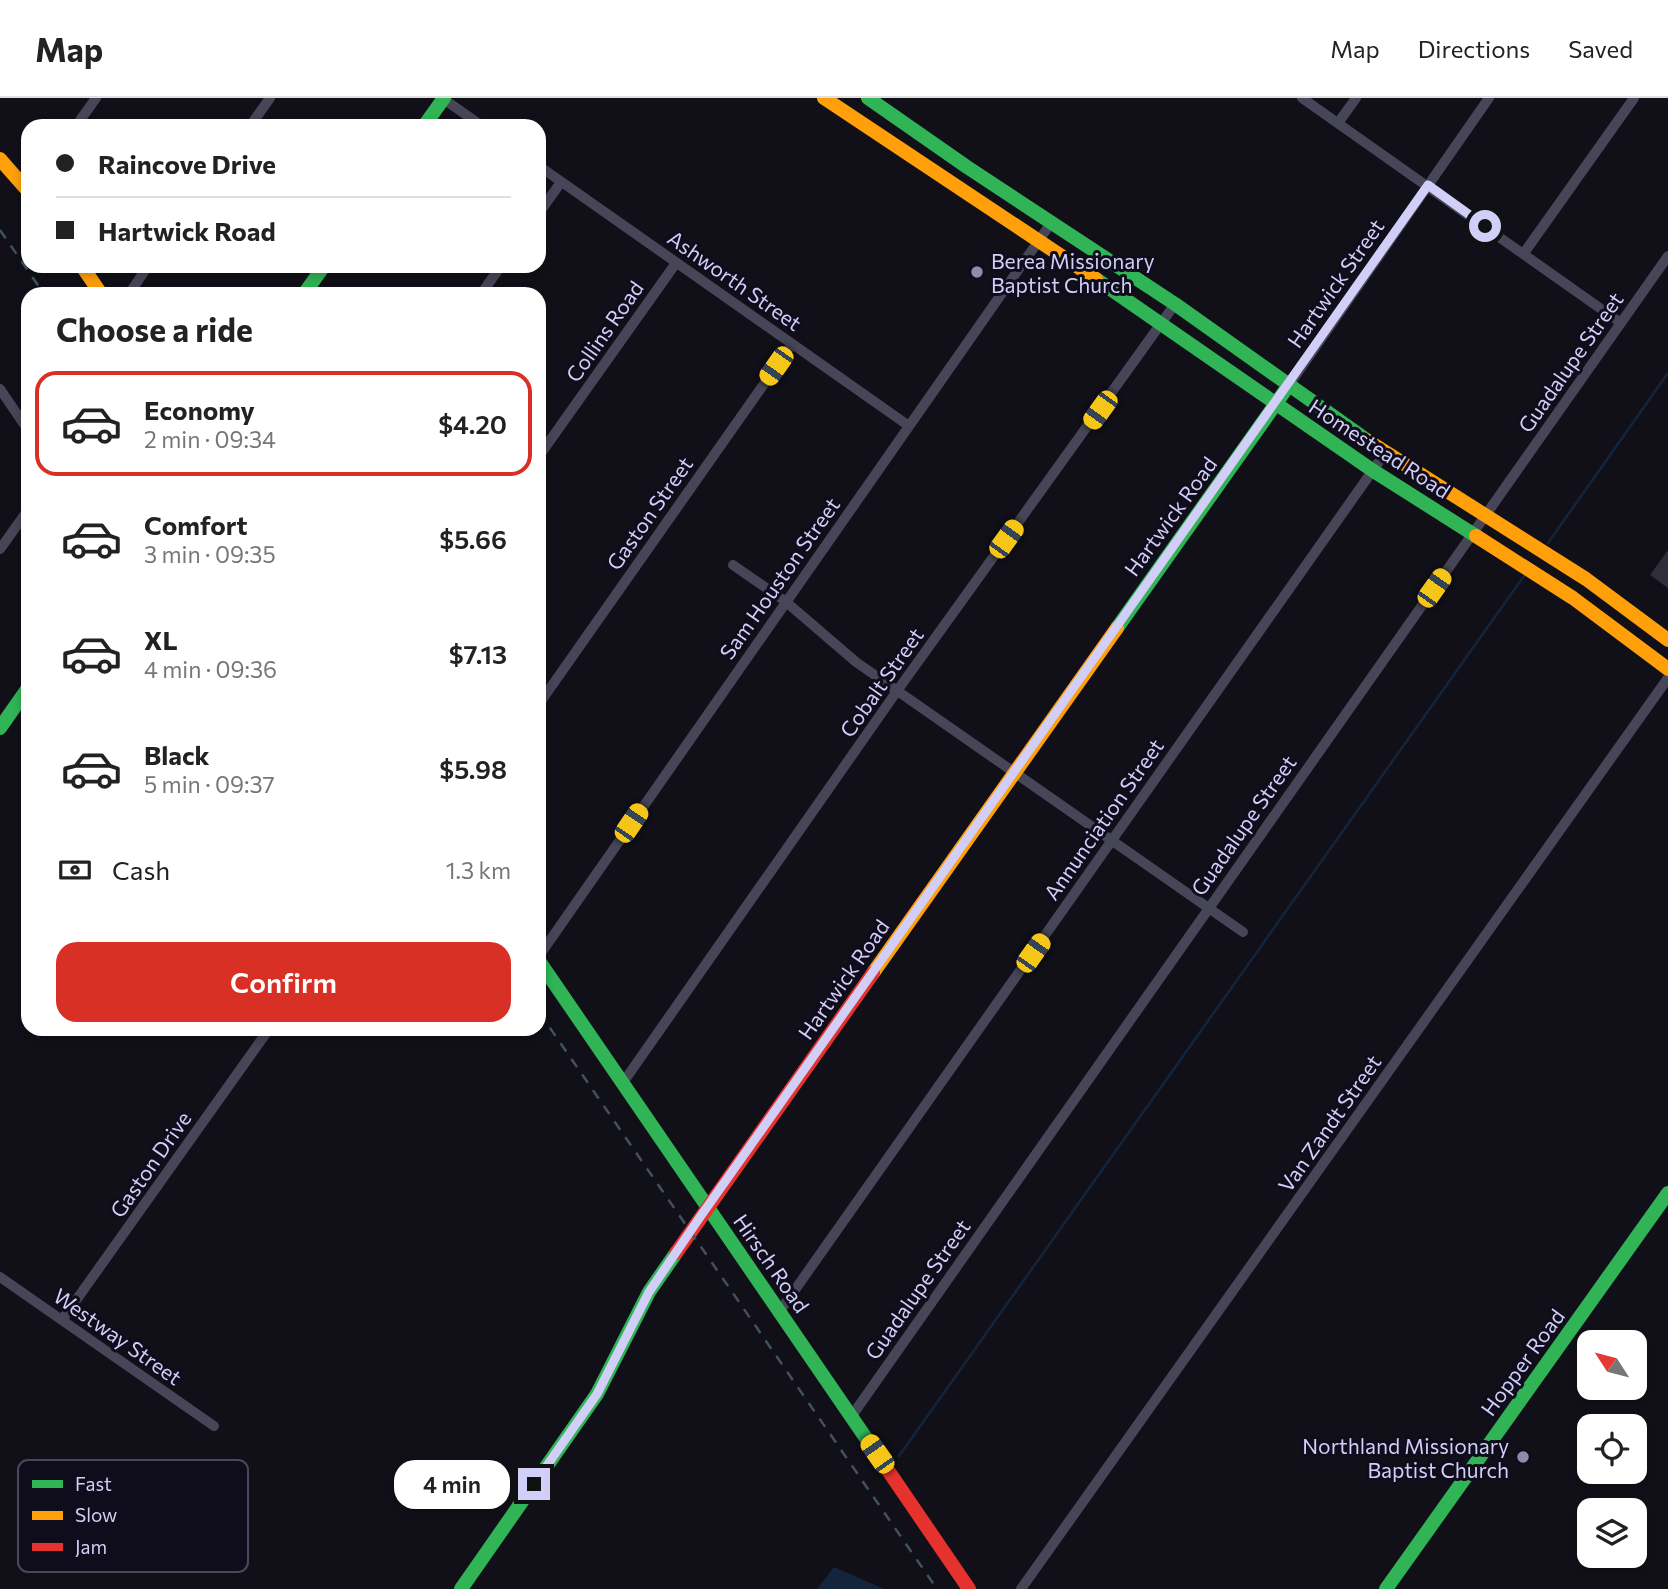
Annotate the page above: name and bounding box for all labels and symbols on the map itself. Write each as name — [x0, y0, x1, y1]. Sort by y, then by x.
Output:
route start — [1469, 210, 1501, 242]
street label: Hartwick Street — [1281, 214, 1389, 352]
street label: Ashworth Street — [663, 225, 807, 335]
place label: Berea Missionary Baptist Church — [991, 248, 1155, 297]
marker: Berea Missionary Baptist Church — [969, 264, 985, 280]
street label: Collins Road — [560, 276, 648, 386]
street label: Guadalupe Street — [1512, 287, 1628, 437]
car — [756, 343, 797, 389]
car — [1080, 387, 1121, 433]
street label: Homestead Road — [1305, 393, 1455, 503]
street label: Gaston Street — [601, 452, 697, 574]
street label: Hartwick Road — [1119, 452, 1221, 580]
street label: Sam Houston Street — [714, 492, 844, 664]
car — [986, 516, 1027, 562]
car — [1414, 565, 1455, 611]
street label: Cobalt Street — [834, 623, 928, 741]
street label: Annunciation Street — [1038, 734, 1168, 904]
street label: Guadalupe Street — [1185, 750, 1301, 900]
car — [611, 800, 652, 846]
street label: Hartwick Road — [792, 914, 894, 1044]
car — [1013, 930, 1054, 976]
street label: Van Zandt Street — [1272, 1050, 1386, 1196]
street label: Gaston Drive — [104, 1106, 196, 1222]
street label: Hirsch Road — [729, 1209, 815, 1317]
street label: Guadalupe Street — [859, 1214, 975, 1364]
street label: Westway Street — [49, 1283, 187, 1389]
street label: Hopper Road — [1475, 1304, 1569, 1420]
north arrow — [1577, 1330, 1647, 1400]
car — [857, 1431, 898, 1477]
place label: Northland Missionary Baptist Church — [1302, 1433, 1509, 1482]
marker: Northland Missionary Baptist Church — [1515, 1449, 1531, 1465]
legend — [18, 1460, 248, 1572]
callout: 4 min — [394, 1460, 510, 1508]
route end — [518, 1468, 550, 1500]
text: Fast — [75, 1472, 112, 1495]
text: Slow — [75, 1503, 117, 1526]
text: Jam — [75, 1535, 107, 1558]

